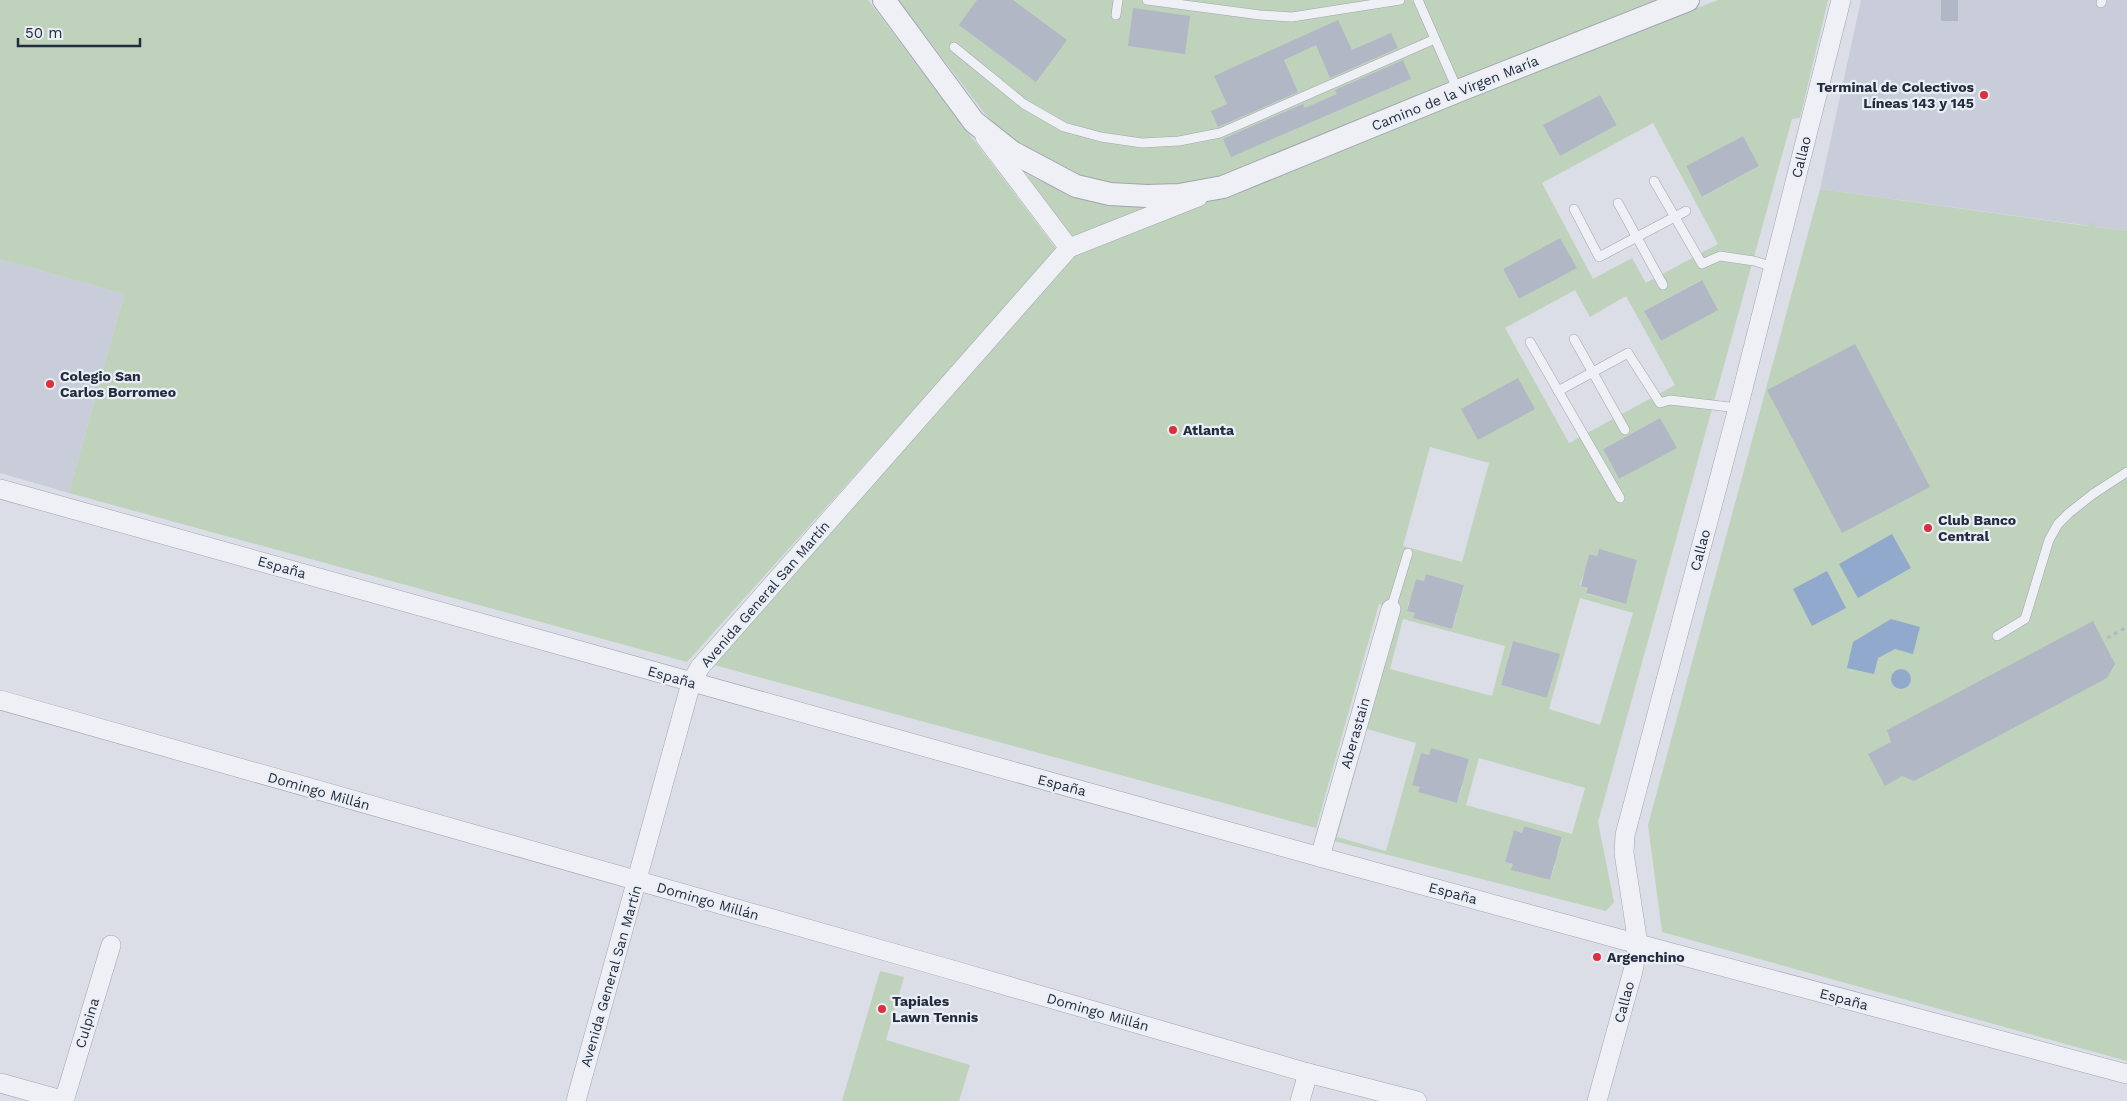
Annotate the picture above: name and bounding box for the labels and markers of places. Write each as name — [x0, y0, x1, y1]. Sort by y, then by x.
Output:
place label: Terminal de Colectivos Líneas 143 y 145 — [1816, 79, 1975, 111]
marker: Terminal de Colectivos Líneas 143 y 145 — [1978, 89, 1990, 101]
place label: Colegio San Carlos Borromeo — [60, 368, 176, 400]
marker: Colegio San Carlos Borromeo — [44, 378, 56, 390]
place label: Atlanta — [1183, 422, 1235, 438]
marker: Atlanta — [1167, 424, 1179, 436]
place label: Club Banco Central — [1938, 512, 2016, 544]
marker: Club Banco Central — [1922, 522, 1934, 534]
place label: Argenchino — [1607, 949, 1685, 965]
marker: Argenchino — [1591, 951, 1603, 963]
place label: Tapiales Lawn Tennis — [892, 993, 979, 1025]
marker: Tapiales Lawn Tennis — [876, 1003, 888, 1015]

